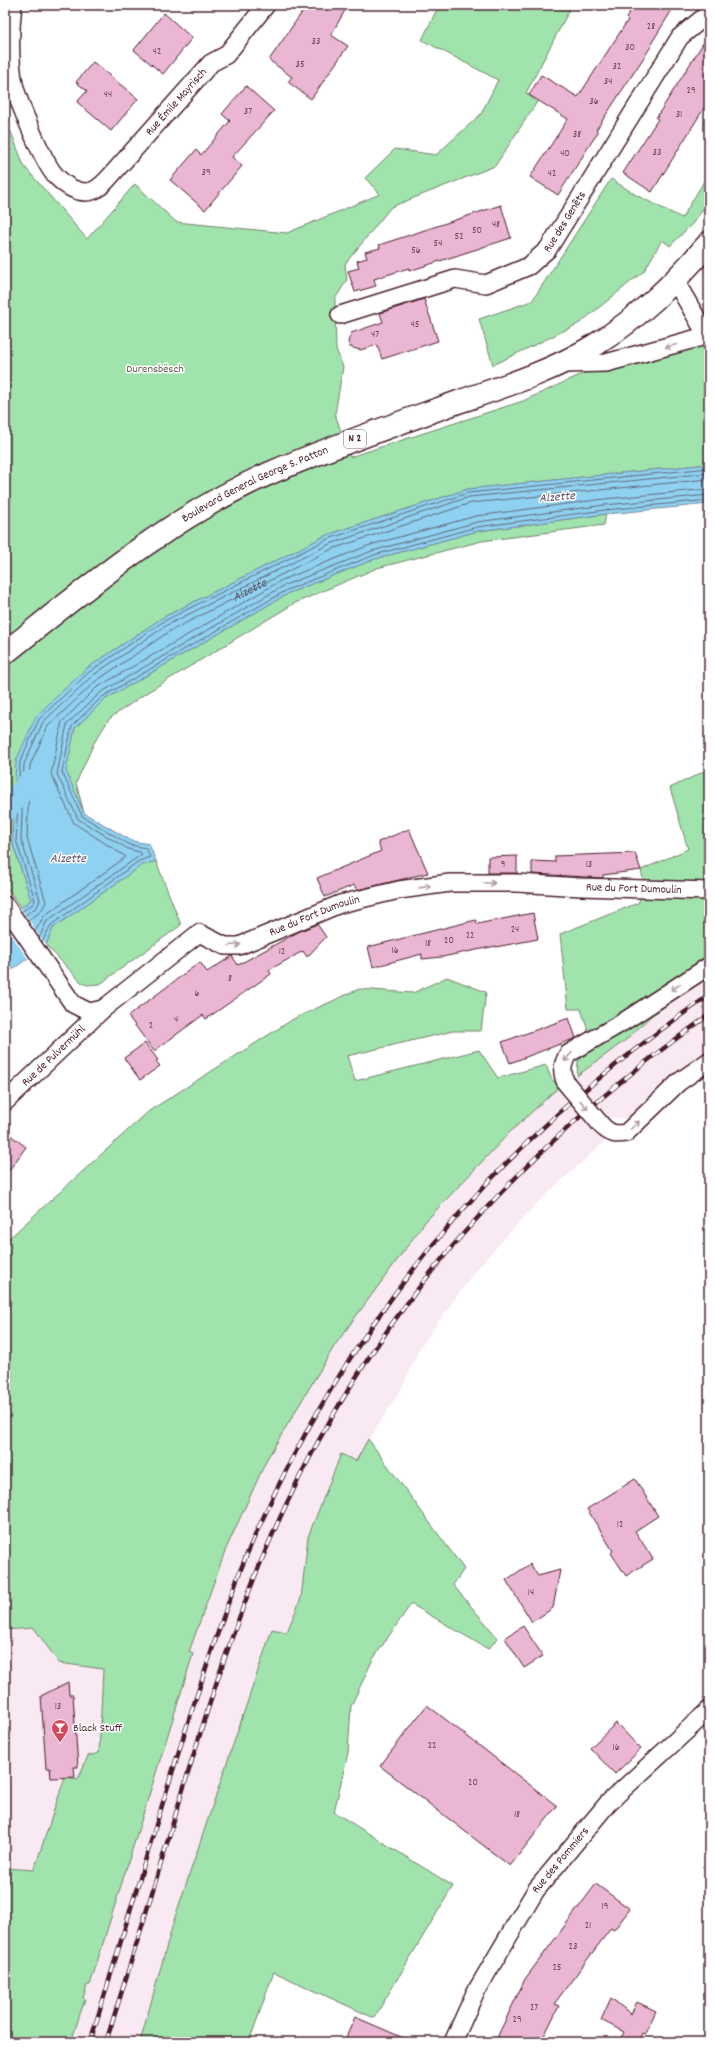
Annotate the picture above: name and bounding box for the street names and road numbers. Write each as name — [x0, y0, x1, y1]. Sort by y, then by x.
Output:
street label: Rue Émile Mayrisch — [142, 64, 211, 140]
street label: Rue des Genêts — [539, 188, 590, 256]
road number: N 2 — [344, 430, 366, 448]
street label: Boulevard General George S. Patton — [179, 441, 331, 527]
street label: Rue du Fort Dumoulin — [586, 879, 682, 899]
street label: Rue du Fort Dumoulin — [267, 891, 362, 941]
street label: Rue de Pulvermühl — [18, 1021, 90, 1091]
street label: Rue des Pommiers — [528, 1823, 593, 1897]

